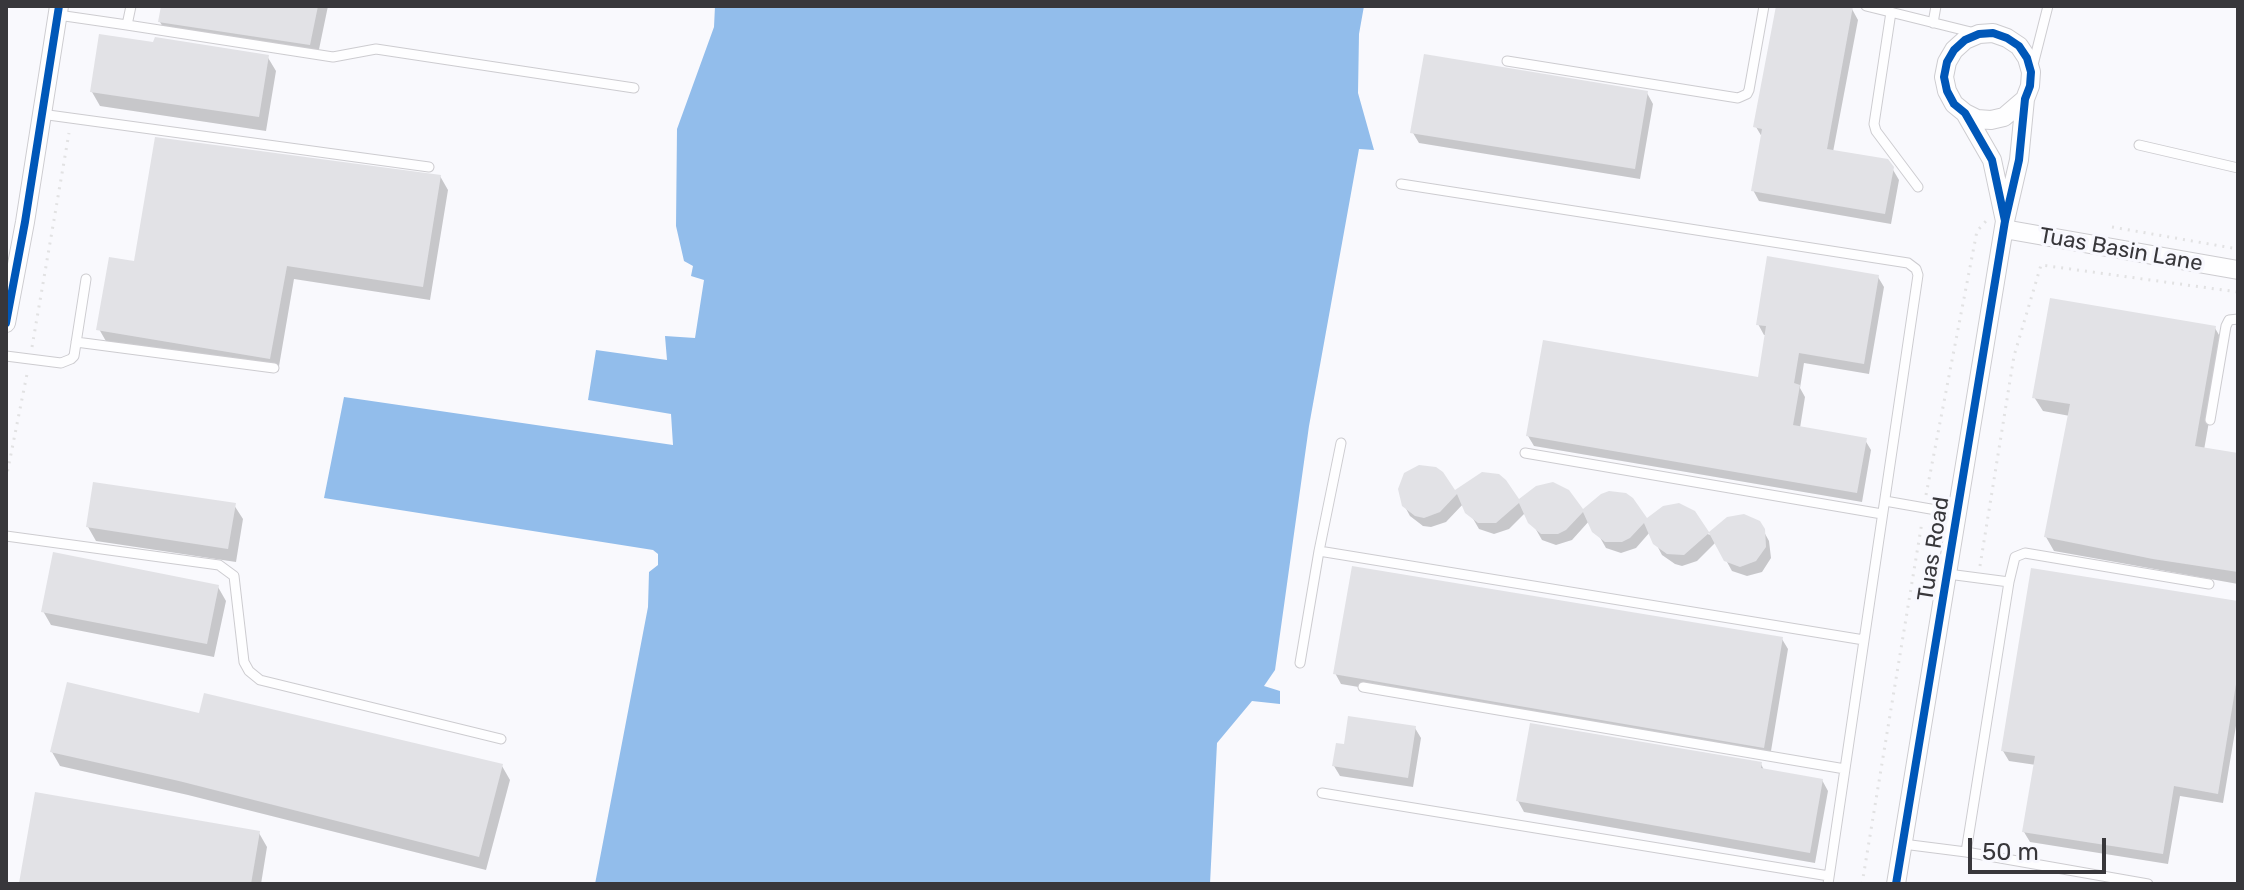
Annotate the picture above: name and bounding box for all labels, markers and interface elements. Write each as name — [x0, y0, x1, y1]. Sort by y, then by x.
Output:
street label: Tuas Basin Lane — [2037, 223, 2205, 277]
street label: Tuas Road — [1913, 495, 1955, 603]
scale bar — [1972, 822, 2110, 872]
text: 50 m — [1982, 838, 2039, 866]

